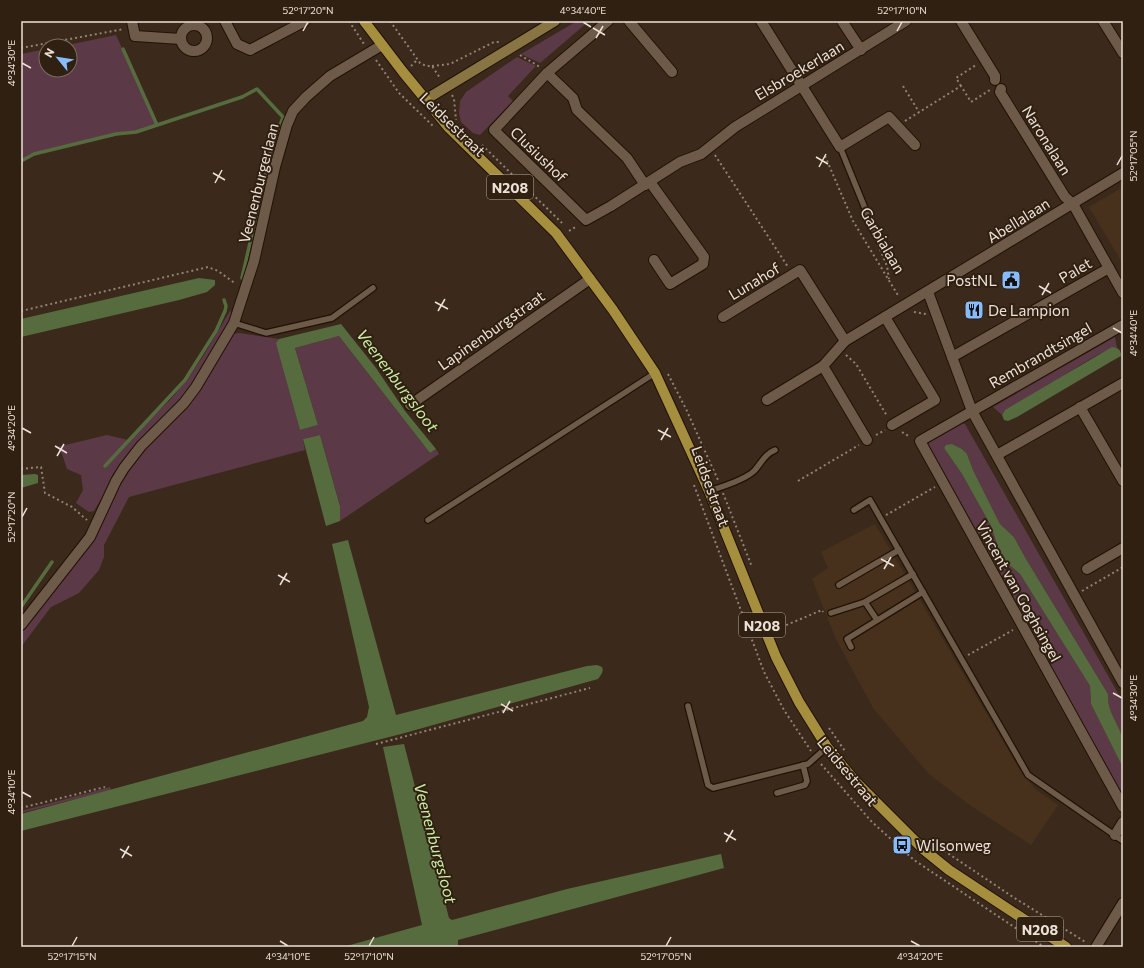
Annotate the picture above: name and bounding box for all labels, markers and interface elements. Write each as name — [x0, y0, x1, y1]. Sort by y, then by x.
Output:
text: 52°17'20"N — [283, 4, 333, 16]
text: 4°34'40"E — [560, 4, 606, 16]
text: 52°17'10"N — [877, 4, 927, 16]
street label: Elsbroekerlaan — [751, 36, 847, 104]
north arrow — [38, 38, 78, 78]
text: 4°34'30"E — [5, 40, 17, 86]
text: N — [41, 46, 57, 60]
street label: Leidsestraat — [416, 88, 490, 160]
street label: Naronalaan — [1019, 102, 1075, 178]
street label: Veenenburgerlaan — [234, 121, 282, 245]
street label: Clusiushof — [507, 123, 571, 185]
text: 52°17'05"N — [1127, 130, 1139, 182]
road number: N208 — [487, 175, 533, 199]
street label: Abellalaan — [983, 194, 1053, 246]
street label: Garbialaan — [857, 204, 909, 276]
street label: Palet — [1055, 253, 1095, 287]
street label: Lunahof — [725, 259, 783, 303]
public building icon: PostNL — [1000, 269, 1022, 291]
place label: PostNL — [946, 271, 997, 289]
street label: Lapinenburgstraat — [434, 286, 548, 374]
restaurant icon: De Lampion — [963, 299, 985, 321]
place label: De Lampion — [988, 301, 1070, 319]
text: 4°34'40"E — [1127, 310, 1139, 356]
street label: Rembrandtsingel — [985, 318, 1095, 392]
water label: Veenenburgsloot — [353, 325, 443, 436]
text: 4°34'20"E — [5, 405, 17, 451]
street label: Leidsestraat — [688, 443, 734, 529]
text: 52°17'20"N — [5, 492, 17, 542]
street label: Vincent van Goghsingel — [973, 517, 1065, 665]
road number: N208 — [739, 613, 785, 637]
text: 4°34'30"E — [1127, 675, 1139, 721]
street label: Leidsestraat — [814, 733, 882, 809]
text: 4°34'10"E — [5, 770, 17, 814]
water label: Veenenburgsloot — [411, 781, 461, 906]
bus stop icon: Wilsonweg — [891, 834, 913, 856]
place label: Wilsonweg — [916, 836, 991, 854]
road number: N208 — [1017, 917, 1063, 941]
text: 52°17'15"N — [48, 950, 96, 962]
text: 4°34'10"E — [266, 950, 310, 962]
text: 52°17'10"N — [344, 950, 394, 962]
text: 52°17'05"N — [640, 950, 692, 962]
text: 4°34'20"E — [897, 950, 943, 962]

